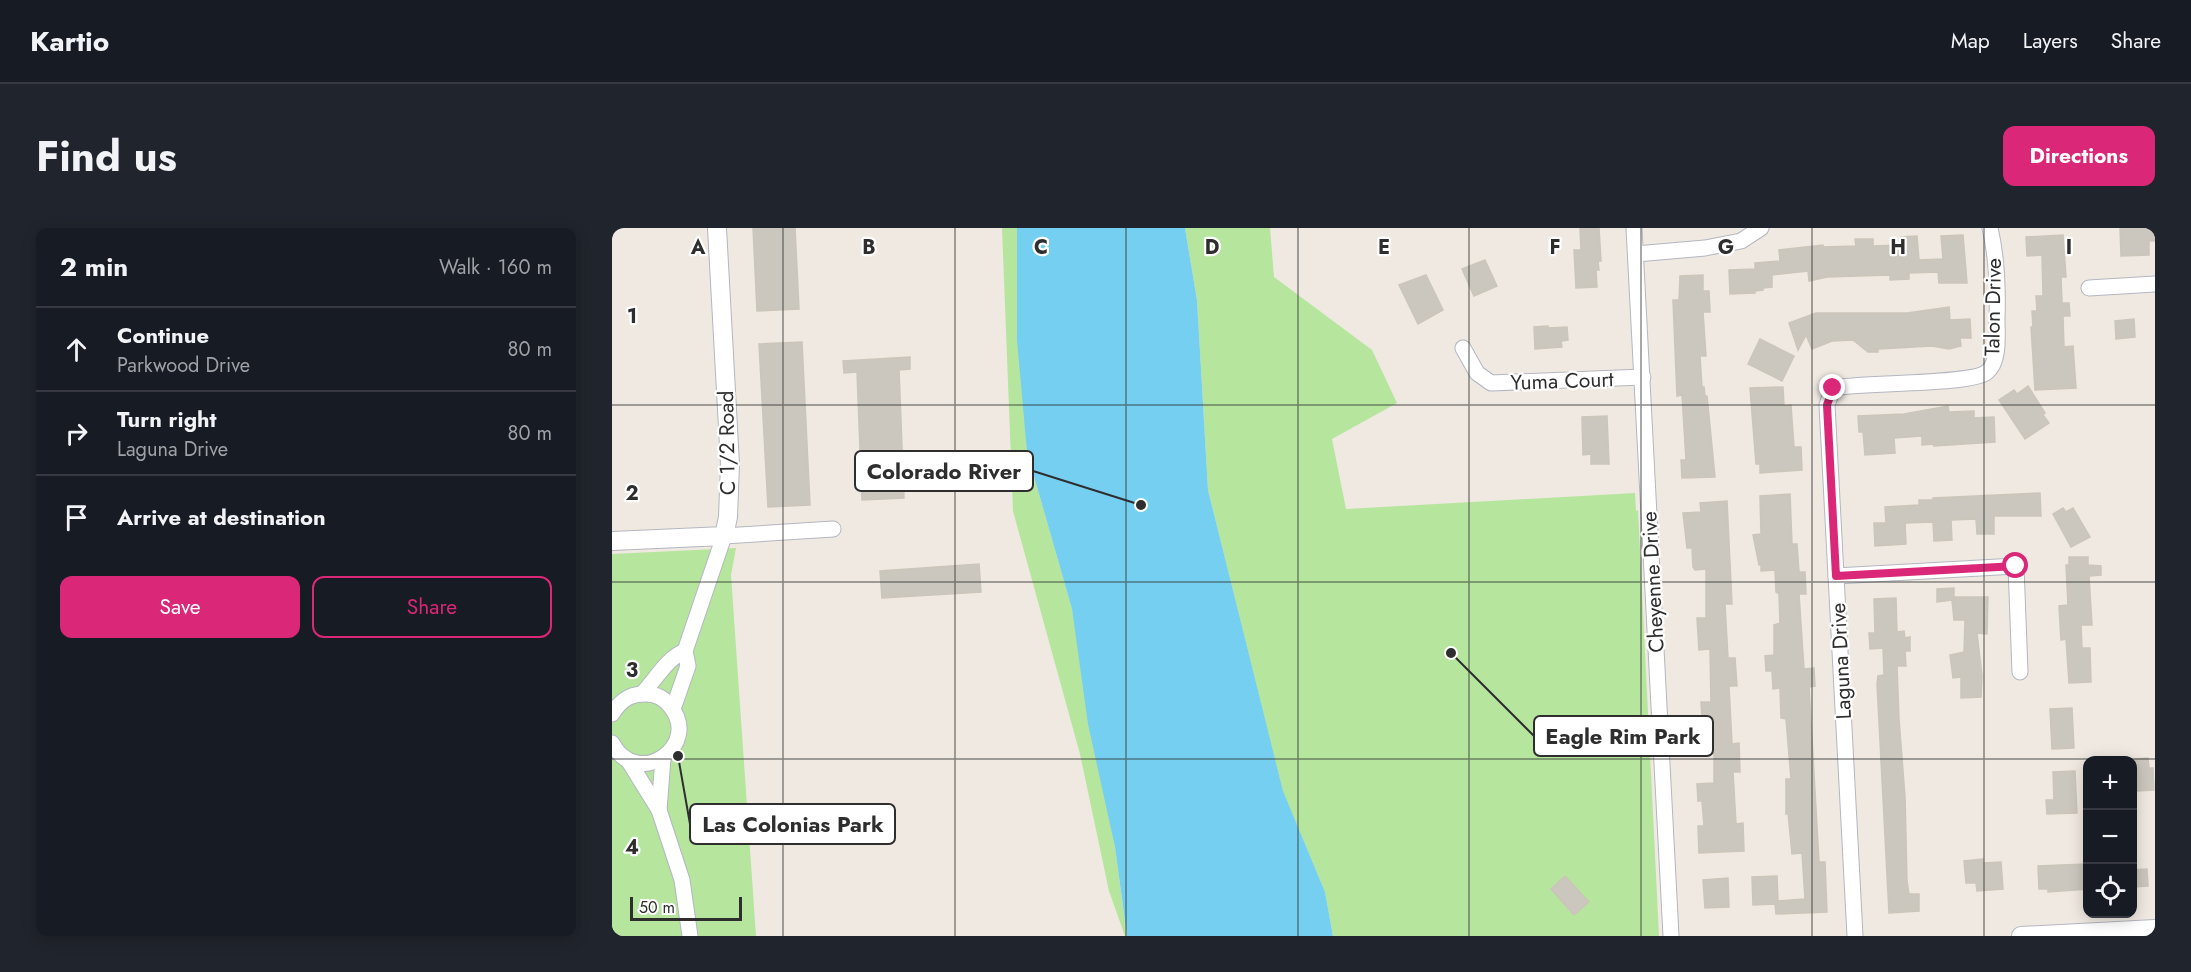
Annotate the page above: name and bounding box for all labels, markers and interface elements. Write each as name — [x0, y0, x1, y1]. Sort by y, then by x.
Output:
text: Kartio — [30, 21, 109, 62]
text: Map — [1951, 26, 1990, 56]
text: Layers — [2023, 26, 2078, 56]
text: Share — [2111, 26, 2161, 56]
text: Find us — [36, 126, 177, 187]
button: Directions — [2003, 126, 2155, 186]
text: A — [690, 233, 706, 262]
text: B — [862, 233, 876, 262]
text: C — [1034, 233, 1048, 262]
text: D — [1205, 233, 1219, 262]
text: E — [1378, 233, 1390, 262]
text: F — [1549, 233, 1561, 262]
text: G — [1718, 233, 1734, 262]
text: H — [1890, 233, 1906, 262]
text: I — [2066, 233, 2072, 262]
text: 2 min — [60, 248, 128, 286]
text: Walk · 160 m — [439, 253, 552, 282]
street label: Talon Drive — [1977, 258, 2009, 356]
text: 1 — [627, 302, 637, 331]
text: Continue — [117, 319, 209, 351]
icon: ahead — [60, 333, 93, 366]
text: 80 m — [507, 335, 552, 364]
text: Parkwood Drive — [117, 351, 250, 380]
street label: Yuma Court — [1510, 364, 1614, 398]
route end — [1819, 374, 1845, 400]
street label: C 1/2 Road — [711, 390, 743, 496]
text: Turn right — [117, 403, 217, 435]
icon: right — [60, 417, 93, 450]
text: 80 m — [507, 419, 552, 448]
text: Laguna Drive — [117, 435, 228, 464]
callout: Colorado River — [855, 451, 1033, 491]
text: Colorado River — [867, 455, 1021, 487]
text: 2 — [625, 479, 639, 508]
icon: arrive — [60, 501, 93, 534]
text: Arrive at destination — [117, 501, 326, 533]
street label: Cheyenne Drive — [1634, 510, 1672, 653]
route start — [2002, 552, 2028, 578]
button: Save — [60, 576, 300, 638]
button: Share — [312, 576, 552, 638]
street label: Laguna Drive — [1823, 602, 1859, 720]
text: 3 — [626, 656, 638, 685]
callout: Eagle Rim Park — [1534, 716, 1713, 756]
text: Eagle Rim Park — [1545, 720, 1701, 752]
map controls — [2083, 756, 2137, 918]
button: + — [2083, 756, 2137, 810]
callout: Las Colonias Park — [690, 804, 895, 844]
text: Las Colonias Park — [702, 808, 884, 840]
button: − — [2083, 810, 2137, 864]
text: 4 — [625, 833, 639, 862]
button: locate — [2083, 864, 2137, 918]
scale bar — [630, 894, 742, 922]
text: 50 m — [639, 896, 675, 919]

